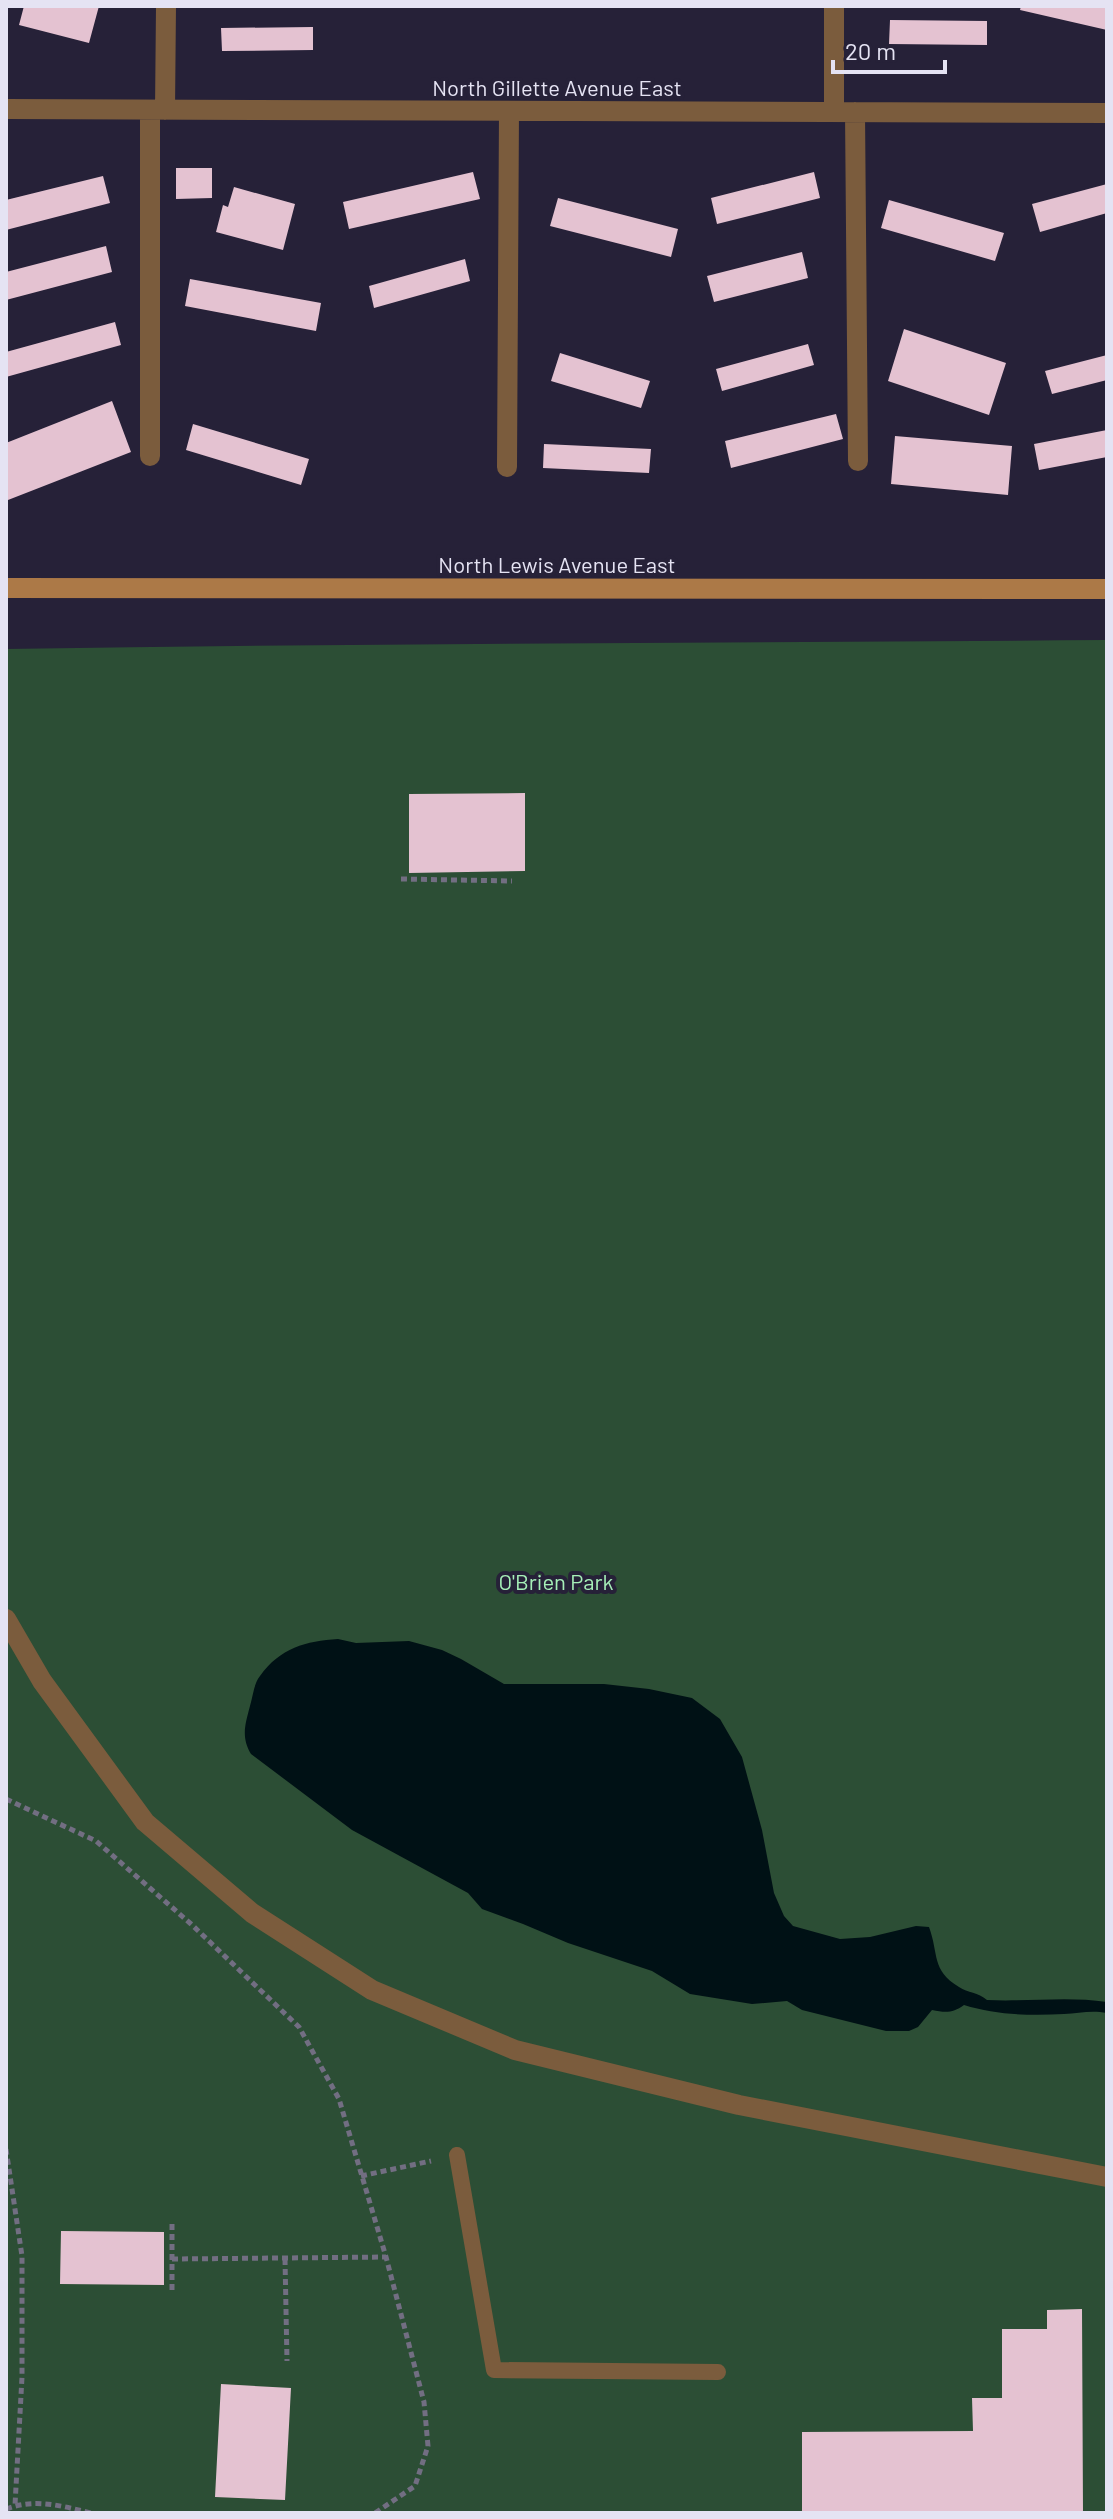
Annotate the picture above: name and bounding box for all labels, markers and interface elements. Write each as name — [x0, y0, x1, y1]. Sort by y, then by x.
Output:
scale bar — [833, 24, 945, 74]
text: 20 m — [845, 36, 896, 65]
street label: North Gillette Avenue East — [432, 74, 682, 100]
street label: North Lewis Avenue East — [438, 551, 676, 577]
park label: O'Brien Park — [498, 1568, 614, 1594]

